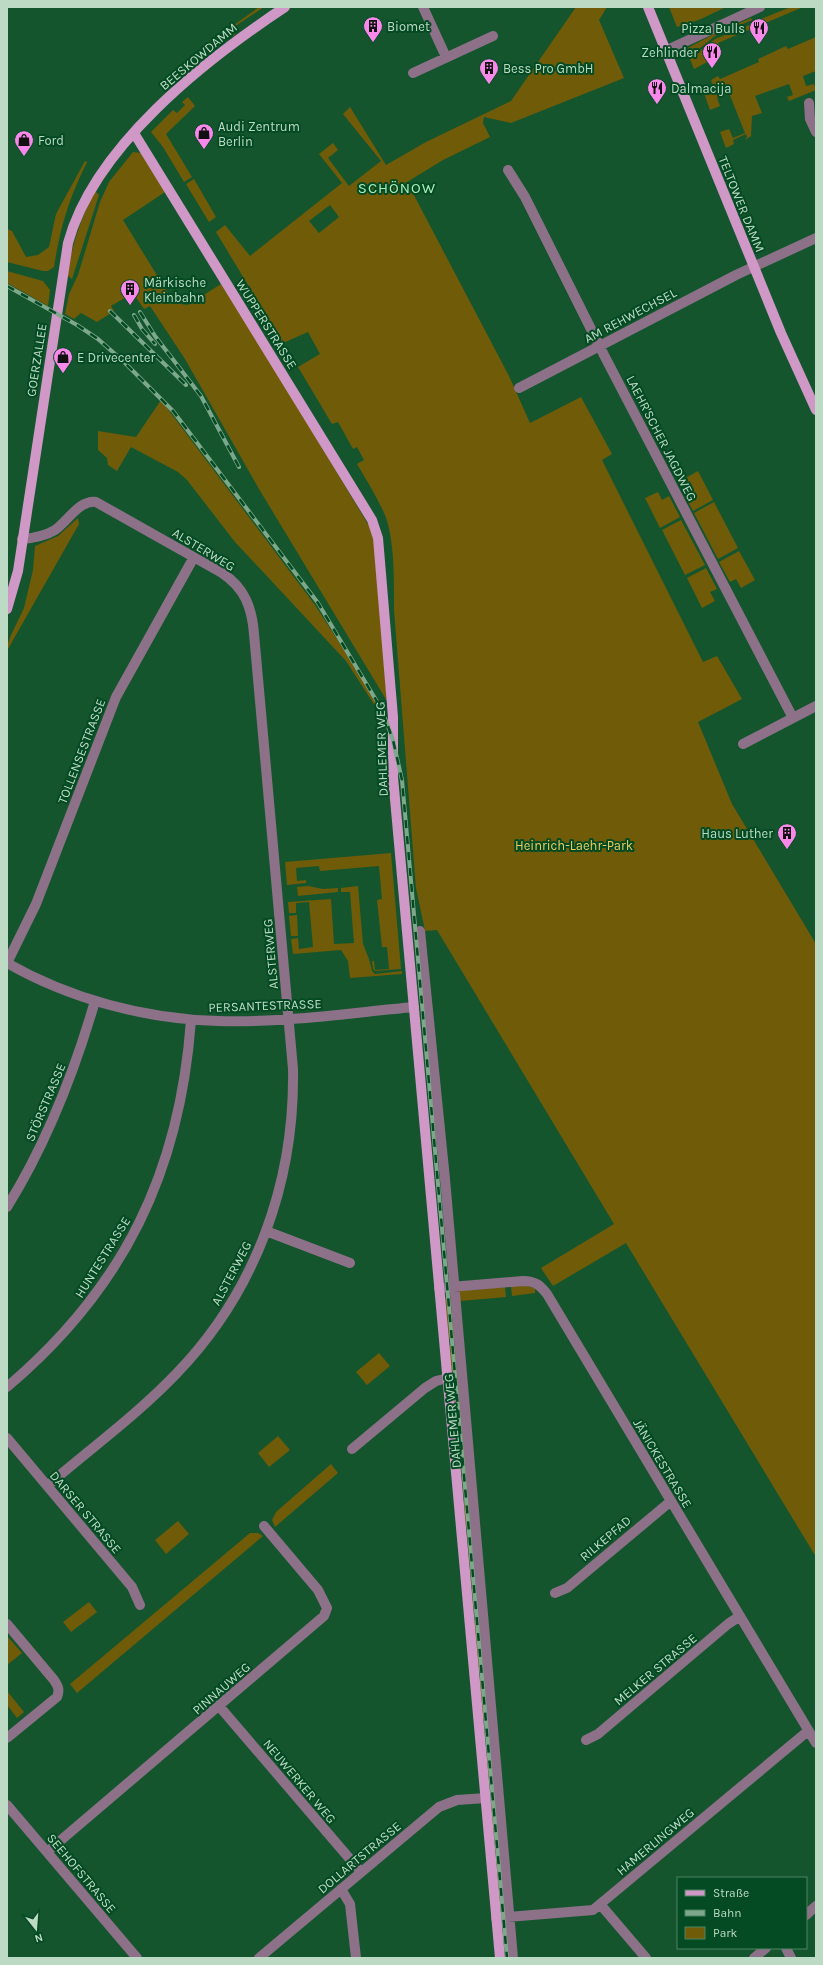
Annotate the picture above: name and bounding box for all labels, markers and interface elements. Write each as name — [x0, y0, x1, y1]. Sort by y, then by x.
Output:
building icon: Biomet — [362, 15, 384, 43]
restaurant icon: Pizza Bulls — [748, 17, 770, 45]
place label: Biomet — [387, 19, 430, 34]
street label: BEESKOWDAMM — [157, 20, 240, 93]
place label: Pizza Bulls — [681, 21, 745, 36]
restaurant icon: Zehlinder — [701, 41, 723, 69]
place label: Zehlinder — [641, 45, 698, 60]
building icon: Bess Pro GmbH — [478, 57, 500, 85]
place label: Bess Pro GmbH — [503, 61, 594, 76]
restaurant icon: Dalmacija — [646, 77, 668, 105]
place label: Dalmacija — [671, 81, 732, 96]
place label: Audi Zentrum Berlin — [218, 119, 300, 149]
shop icon: Audi Zentrum Berlin — [193, 122, 215, 150]
shop icon: Ford — [13, 129, 35, 157]
place label: Ford — [38, 133, 64, 148]
street label: TELTOWER DAMM — [715, 154, 768, 254]
district label: SCHÖNOW — [358, 179, 436, 197]
place label: Märkische Kleinbahn — [144, 275, 206, 305]
street label: WUPPERSTRASSE — [233, 277, 300, 372]
building icon: Märkische Kleinbahn — [119, 278, 141, 306]
street label: AM REHWECHSEL — [582, 285, 679, 346]
street label: GOERZALLEE — [23, 322, 50, 398]
shop icon: E Drivecenter — [52, 346, 74, 374]
place label: E Drivecenter — [77, 350, 156, 365]
street label: LAEHR'SCHER JAGDWEG — [623, 373, 700, 504]
street label: ALSTERWEG — [170, 525, 238, 574]
street label: TOLLENSESTRASSE — [55, 697, 108, 806]
street label: DAHLEMER WEG — [372, 701, 391, 797]
building icon: Haus Luther — [776, 822, 798, 850]
place label: Haus Luther — [701, 826, 773, 841]
park label: Heinrich-Laehr-Park — [515, 838, 633, 853]
street label: ALSTERWEG — [260, 918, 281, 990]
street label: PERSANTESTRASSE — [208, 996, 322, 1015]
street label: STÖRSTRASSE — [21, 1060, 69, 1144]
street label: HUNTESTRASSE — [72, 1214, 133, 1301]
street label: ALSTERWEG — [208, 1239, 255, 1308]
street label: DAHLEMER WEG — [441, 1373, 464, 1469]
street label: JÄNICKESTRASSE — [630, 1415, 696, 1511]
street label: DARSER STRASSE — [47, 1468, 124, 1557]
street label: RILKEPFAD — [577, 1513, 634, 1564]
street label: MELKER STRASSE — [611, 1630, 700, 1708]
street label: PINNAUWEG — [189, 1659, 253, 1718]
street label: NEUWERKER WEG — [260, 1736, 339, 1826]
street label: HAMERLINGWEG — [613, 1805, 697, 1878]
street label: DOLLARTSTRASSE — [315, 1818, 404, 1897]
street label: SEEHOFSTRASSE — [44, 1831, 119, 1916]
legend — [677, 1877, 807, 1949]
text: Straße — [713, 1886, 749, 1900]
text: Bahn — [713, 1906, 742, 1920]
north arrow — [16, 1909, 56, 1949]
text: Park — [713, 1926, 738, 1940]
text: N — [33, 1931, 44, 1945]

